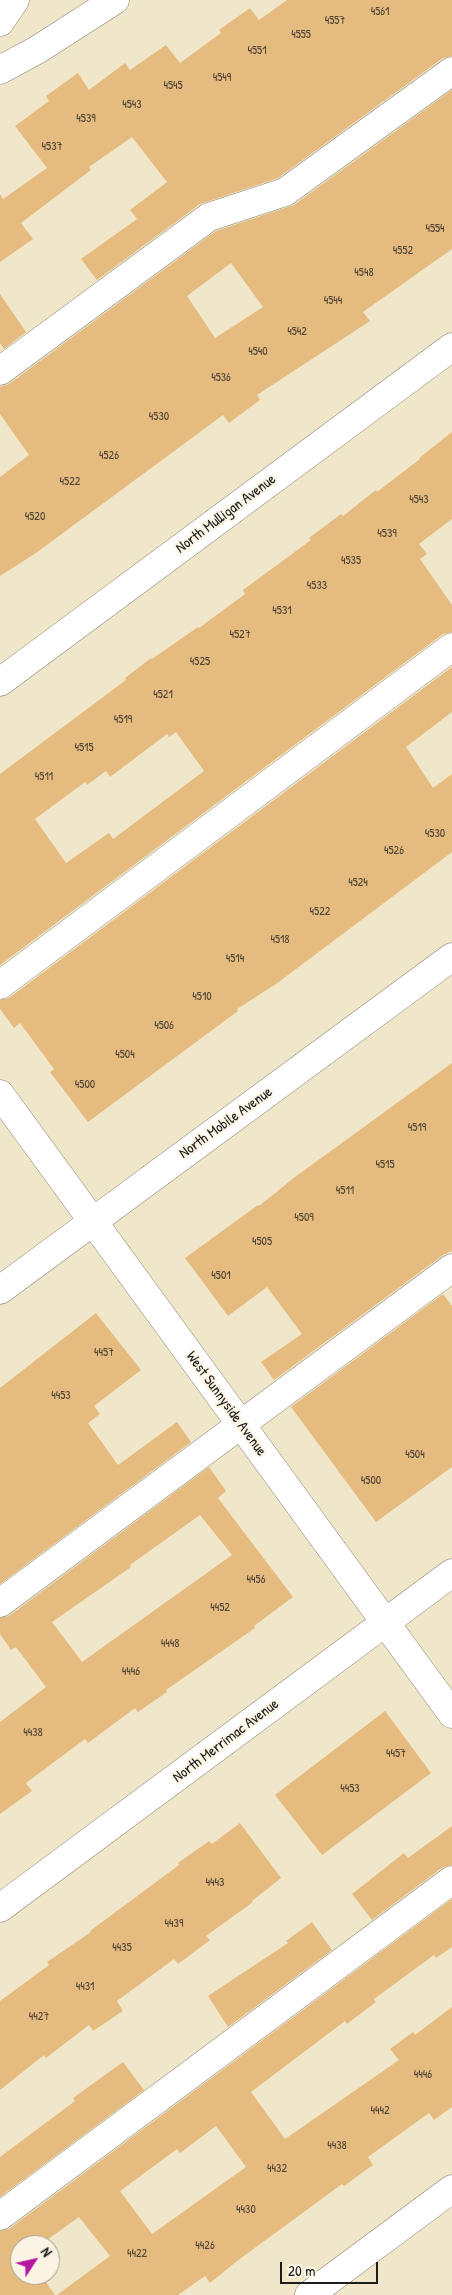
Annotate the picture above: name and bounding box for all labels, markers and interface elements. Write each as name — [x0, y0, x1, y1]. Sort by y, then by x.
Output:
house number: 4561 — [371, 5, 389, 19]
house number: 4557 — [325, 14, 345, 28]
house number: 4555 — [291, 28, 311, 42]
house number: 4551 — [247, 44, 267, 58]
house number: 4549 — [213, 71, 231, 85]
house number: 4545 — [163, 79, 183, 93]
house number: 4543 — [122, 98, 142, 112]
house number: 4539 — [76, 112, 96, 126]
house number: 4537 — [42, 140, 62, 154]
house number: 4554 — [425, 222, 445, 236]
house number: 4552 — [393, 244, 413, 258]
house number: 4548 — [354, 266, 374, 280]
house number: 4544 — [324, 294, 342, 308]
house number: 4542 — [287, 325, 307, 339]
house number: 4540 — [248, 345, 268, 359]
house number: 4536 — [211, 371, 231, 385]
house number: 4530 — [149, 410, 169, 424]
house number: 4526 — [99, 449, 119, 463]
street label: North Mulligan Avenue — [173, 471, 279, 557]
house number: 4522 — [60, 475, 80, 489]
house number: 4543 — [409, 493, 429, 507]
house number: 4520 — [25, 510, 45, 524]
house number: 4539 — [377, 527, 397, 541]
house number: 4535 — [341, 554, 361, 568]
house number: 4533 — [307, 579, 327, 593]
house number: 4531 — [272, 604, 292, 618]
house number: 4527 — [229, 628, 251, 642]
house number: 4525 — [190, 655, 210, 669]
house number: 4521 — [153, 688, 173, 702]
house number: 4519 — [114, 713, 132, 727]
house number: 4515 — [74, 741, 94, 755]
house number: 4511 — [35, 770, 53, 784]
house number: 4530 — [425, 827, 445, 841]
house number: 4526 — [384, 844, 404, 858]
house number: 4524 — [348, 876, 368, 890]
house number: 4522 — [310, 905, 330, 919]
house number: 4518 — [270, 933, 290, 947]
house number: 4514 — [226, 952, 244, 966]
house number: 4510 — [192, 990, 212, 1004]
house number: 4506 — [154, 1019, 174, 1033]
house number: 4504 — [115, 1048, 135, 1062]
house number: 4500 — [75, 1078, 95, 1092]
street label: North Mobile Avenue — [176, 1083, 276, 1163]
house number: 4519 — [408, 1121, 426, 1135]
house number: 4515 — [375, 1158, 395, 1172]
house number: 4511 — [336, 1184, 354, 1198]
house number: 4509 — [294, 1211, 314, 1225]
house number: 4505 — [252, 1235, 272, 1249]
house number: 4501 — [211, 1269, 231, 1283]
house number: 4457 — [94, 1346, 114, 1360]
street label: West Sunnyside Avenue — [182, 1348, 270, 1460]
house number: 4453 — [51, 1389, 71, 1403]
house number: 4504 — [405, 1448, 425, 1462]
house number: 4500 — [361, 1474, 381, 1488]
house number: 4456 — [247, 1573, 265, 1587]
house number: 4452 — [210, 1601, 230, 1615]
house number: 4448 — [161, 1637, 179, 1651]
house number: 4446 — [122, 1665, 140, 1679]
street label: North Merrimac Avenue — [170, 1695, 282, 1787]
house number: 4438 — [23, 1726, 43, 1740]
house number: 4457 — [386, 1747, 406, 1761]
house number: 4453 — [340, 1782, 360, 1796]
house number: 4443 — [206, 1876, 224, 1890]
house number: 4439 — [165, 1917, 183, 1931]
house number: 4435 — [112, 1941, 132, 1955]
house number: 4431 — [76, 1980, 94, 1994]
house number: 4427 — [29, 2010, 49, 2024]
house number: 4446 — [414, 2068, 432, 2082]
house number: 4442 — [370, 2104, 390, 2118]
house number: 4438 — [327, 2139, 347, 2153]
house number: 4432 — [267, 2162, 287, 2176]
house number: 4430 — [236, 2203, 256, 2217]
north arrow — [10, 2235, 60, 2285]
house number: 4426 — [195, 2239, 215, 2253]
text: N — [37, 2243, 57, 2260]
house number: 4422 — [127, 2247, 147, 2261]
scale bar — [282, 2252, 380, 2284]
text: 20 m — [288, 2260, 315, 2281]

